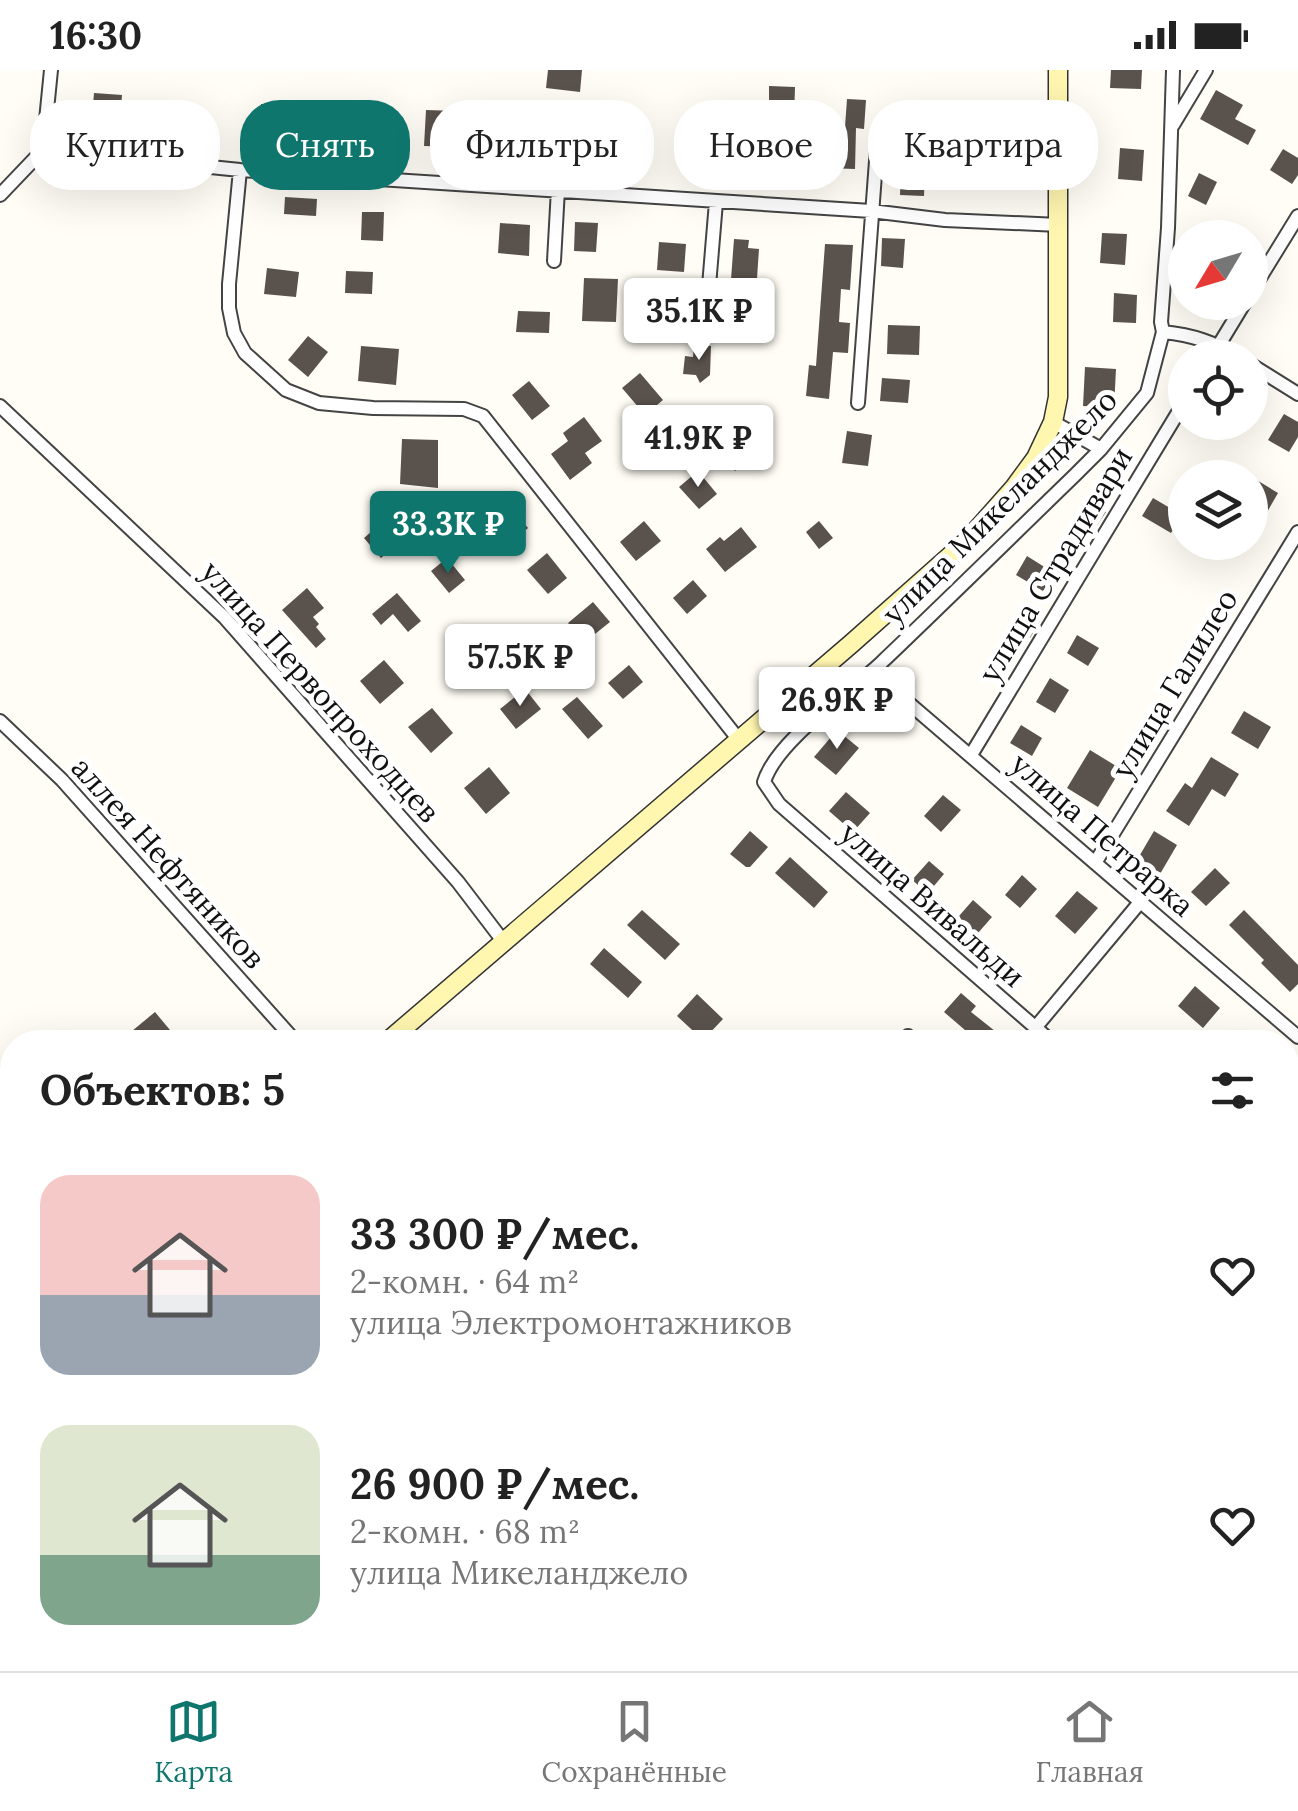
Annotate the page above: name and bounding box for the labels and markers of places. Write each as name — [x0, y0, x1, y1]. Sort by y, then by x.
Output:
pin: 35.1K ₽ — [607, 278, 791, 363]
pin: 41.9K ₽ — [606, 405, 790, 490]
pin: 33.3K ₽ — [356, 491, 540, 576]
pin: 57.5K ₽ — [428, 624, 612, 709]
pin: 26.9K ₽ — [745, 667, 929, 752]

